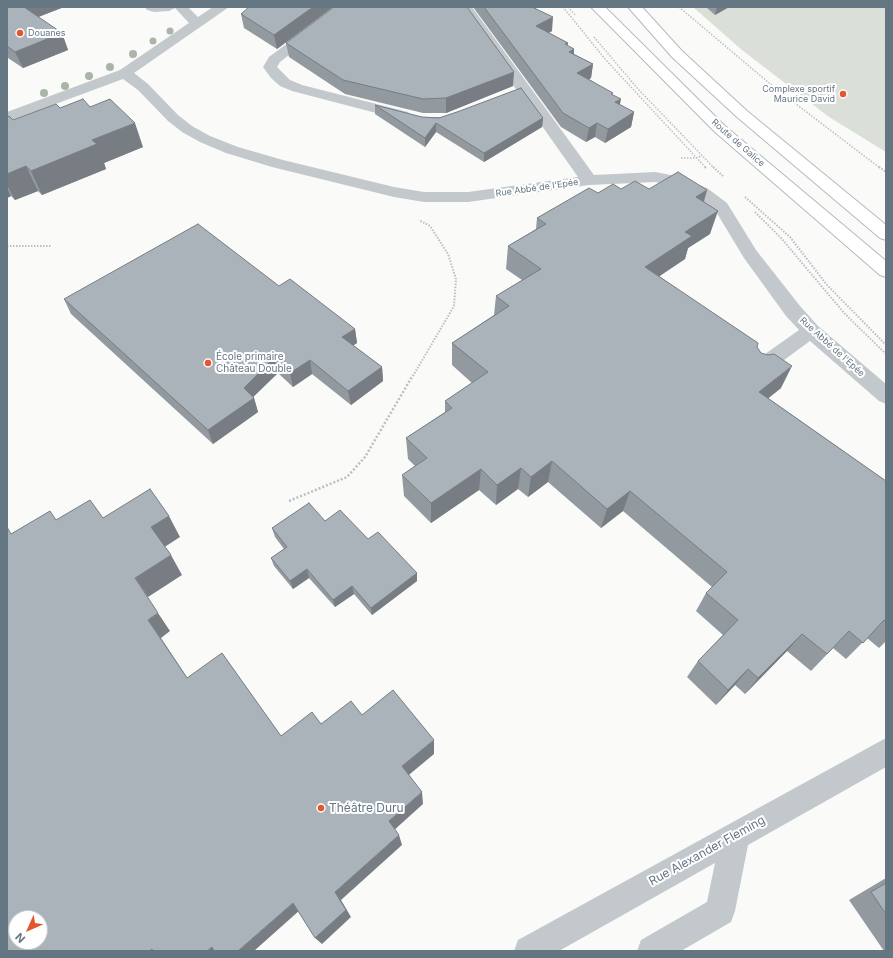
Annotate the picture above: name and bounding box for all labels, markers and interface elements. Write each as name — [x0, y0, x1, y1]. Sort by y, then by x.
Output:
marker: Douanes — [15, 28, 25, 38]
place label: Douanes — [28, 28, 66, 38]
place label: Complexe sportif Maurice David — [762, 84, 835, 105]
marker: Complexe sportif Maurice David — [838, 89, 848, 99]
street label: Route de Galice — [709, 117, 767, 169]
street label: Rue Abbé de l'Epée — [495, 177, 579, 199]
street label: Rue Abbé de l'Epée — [797, 315, 867, 379]
place label: École primaire Château Double — [216, 351, 292, 374]
marker: École primaire Château Double — [203, 358, 213, 368]
place label: Théâtre Duru — [329, 801, 404, 815]
marker: Théâtre Duru — [316, 803, 326, 813]
street label: Rue Alexander Fleming — [646, 813, 768, 889]
north arrow — [8, 910, 48, 950]
text: N — [12, 930, 28, 946]

